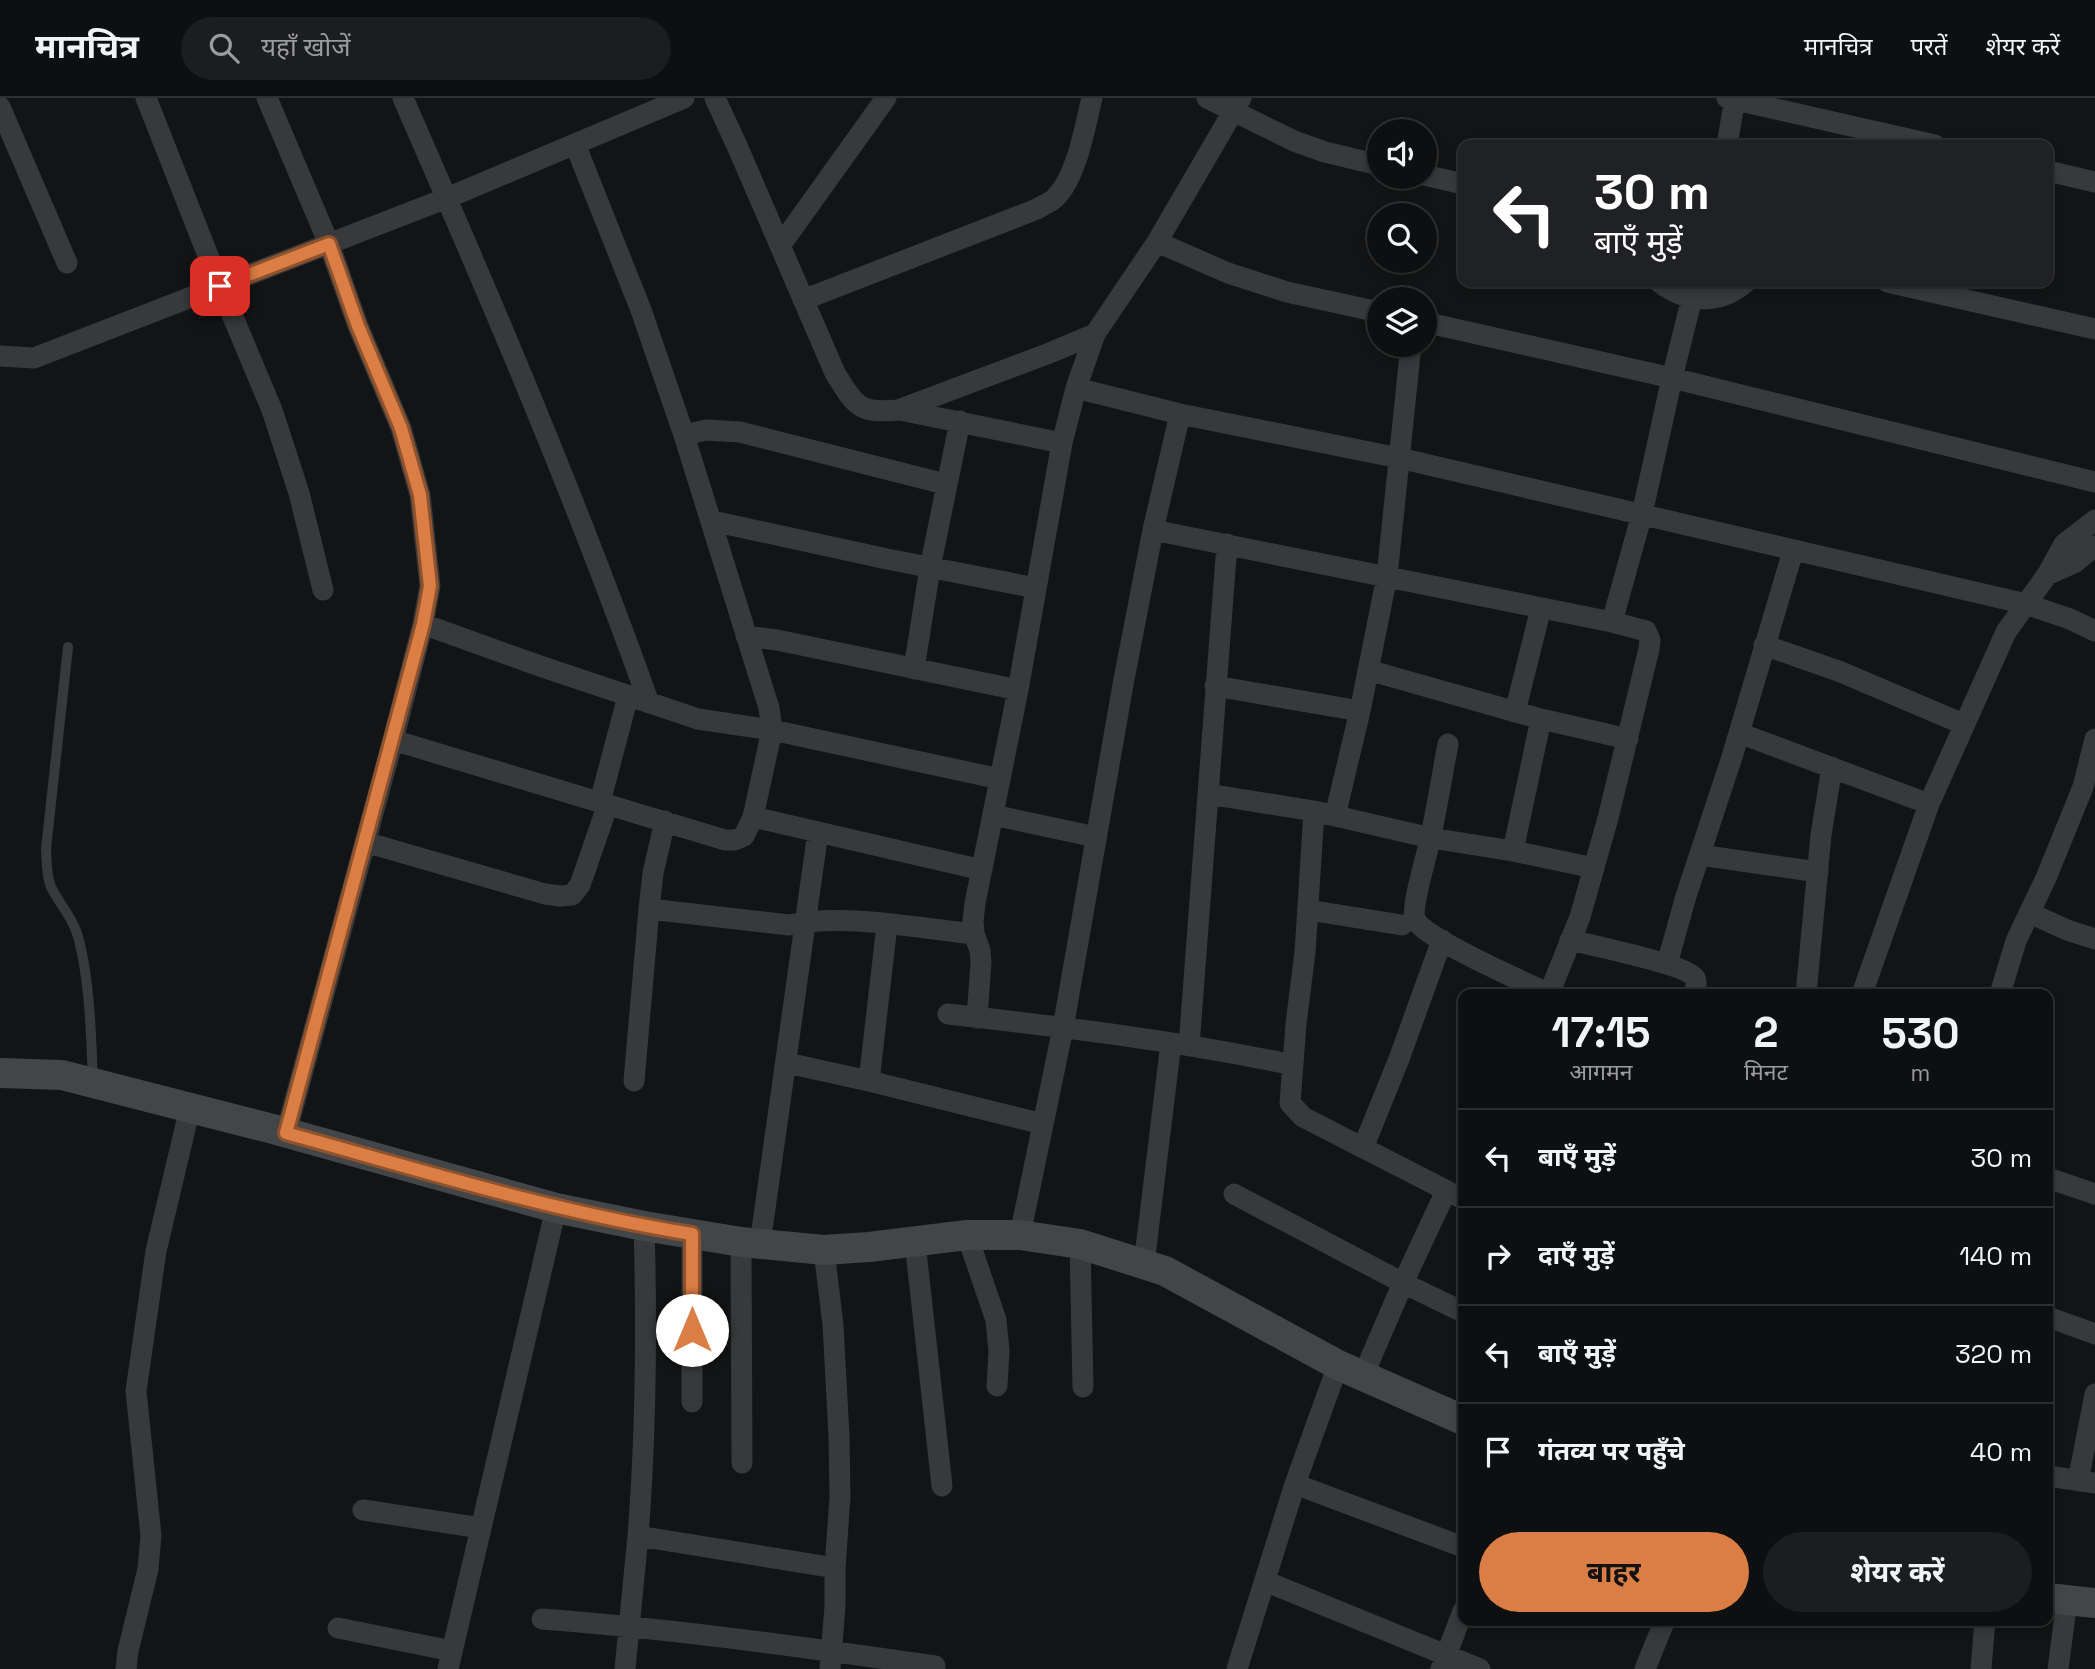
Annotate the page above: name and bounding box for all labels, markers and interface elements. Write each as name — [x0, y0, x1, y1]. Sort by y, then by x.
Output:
search box — [181, 17, 671, 80]
text: मानचित्र — [35, 26, 139, 68]
icon: search — [205, 29, 243, 67]
text: यहाँ खोजें — [261, 30, 351, 64]
text: मानचित्र — [1804, 31, 1872, 62]
text: परतें — [1910, 31, 1948, 62]
text: शेयर करें — [1986, 31, 2060, 62]
map controls — [1367, 119, 1437, 357]
button: sound — [1367, 119, 1437, 189]
text: 30 m — [1594, 161, 1710, 223]
icon: left — [1479, 168, 1570, 259]
button: search — [1367, 203, 1437, 273]
text: बाएँ मुड़ें — [1594, 222, 1683, 262]
pin — [190, 256, 250, 316]
icon: arrive — [201, 267, 239, 305]
button: layers — [1367, 287, 1437, 357]
text: 17:15 — [1552, 1006, 1650, 1059]
text: 2 — [1754, 1006, 1778, 1059]
text: 530 — [1882, 1007, 1959, 1060]
text: आगमन — [1569, 1057, 1632, 1087]
text: मिनट — [1744, 1057, 1788, 1087]
text: m — [1911, 1058, 1930, 1088]
icon: left — [1479, 1139, 1517, 1177]
text: बाएँ मुड़ें — [1538, 1140, 1616, 1174]
text: 30 m — [1971, 1141, 2032, 1175]
icon: right — [1479, 1237, 1517, 1275]
text: दाएँ मुड़ें — [1538, 1238, 1614, 1272]
text: 140 m — [1959, 1239, 2032, 1273]
position arrow — [655, 1293, 729, 1367]
icon: left — [1479, 1335, 1517, 1373]
text: बाएँ मुड़ें — [1538, 1336, 1616, 1370]
text: 320 m — [1955, 1337, 2032, 1371]
icon: arrive — [1479, 1433, 1517, 1471]
text: गंतव्य पर पहुँचे — [1538, 1434, 1685, 1468]
text: 40 m — [1970, 1435, 2032, 1469]
button: बाहर — [1479, 1532, 1749, 1612]
button: शेयर करें — [1763, 1532, 2032, 1612]

